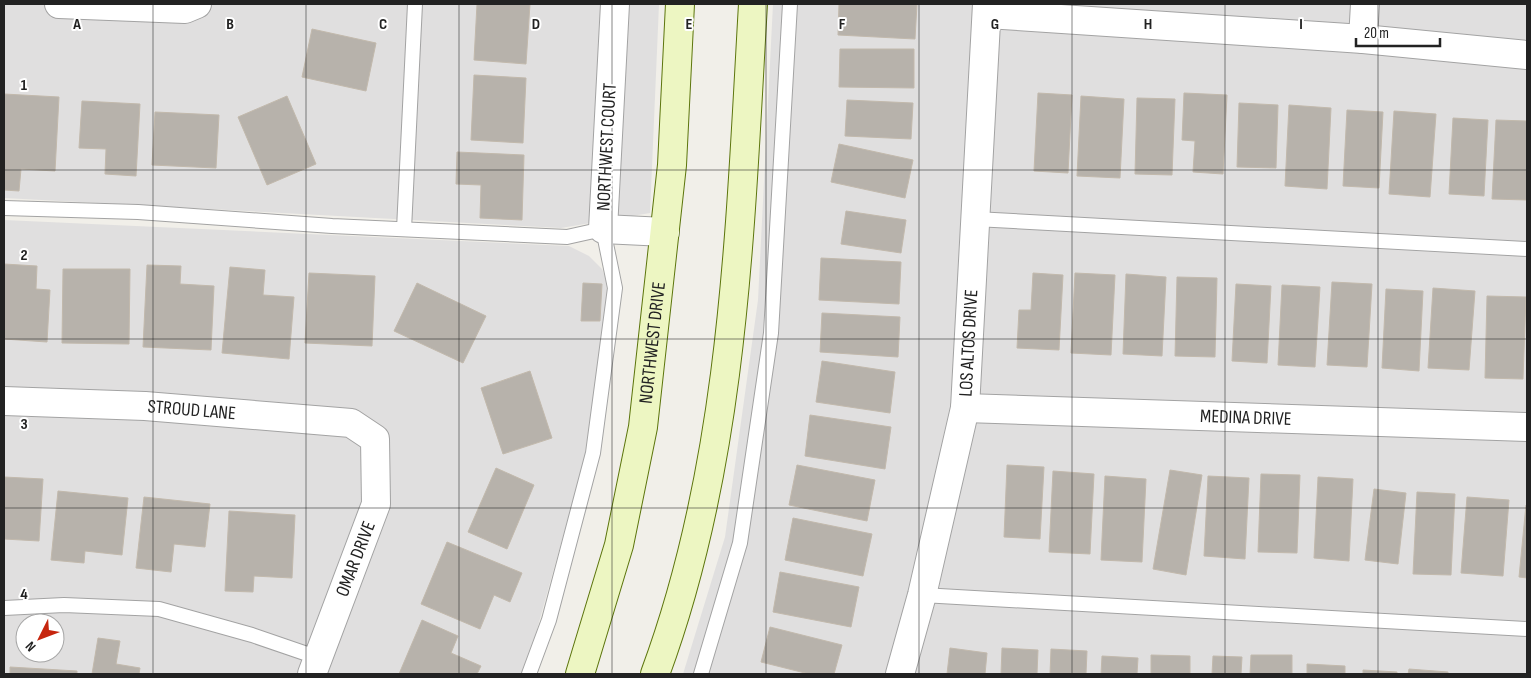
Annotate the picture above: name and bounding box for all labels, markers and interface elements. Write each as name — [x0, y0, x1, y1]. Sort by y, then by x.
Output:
text: A — [72, 15, 81, 34]
text: B — [226, 15, 234, 34]
text: C — [379, 15, 387, 34]
text: D — [532, 15, 540, 34]
text: E — [686, 15, 693, 34]
text: F — [839, 15, 846, 34]
text: G — [991, 15, 999, 34]
text: H — [1144, 15, 1152, 34]
text: I — [1299, 15, 1303, 34]
scale bar — [1356, 15, 1440, 47]
text: 20 m — [1364, 24, 1389, 43]
text: 1 — [21, 76, 28, 95]
street label: NORTHWEST COURT — [592, 82, 622, 211]
text: 2 — [20, 246, 28, 265]
street label: NORTHWEST DRIVE — [634, 281, 670, 405]
street label: LOS ALTOS DRIVE — [954, 289, 983, 397]
street label: STROUD LANE — [147, 395, 237, 425]
street label: MEDINA DRIVE — [1200, 404, 1292, 431]
text: 3 — [20, 415, 28, 434]
street label: OMAR DRIVE — [331, 518, 381, 600]
text: 4 — [20, 585, 28, 604]
north arrow — [15, 613, 65, 663]
text: N — [22, 638, 40, 655]

